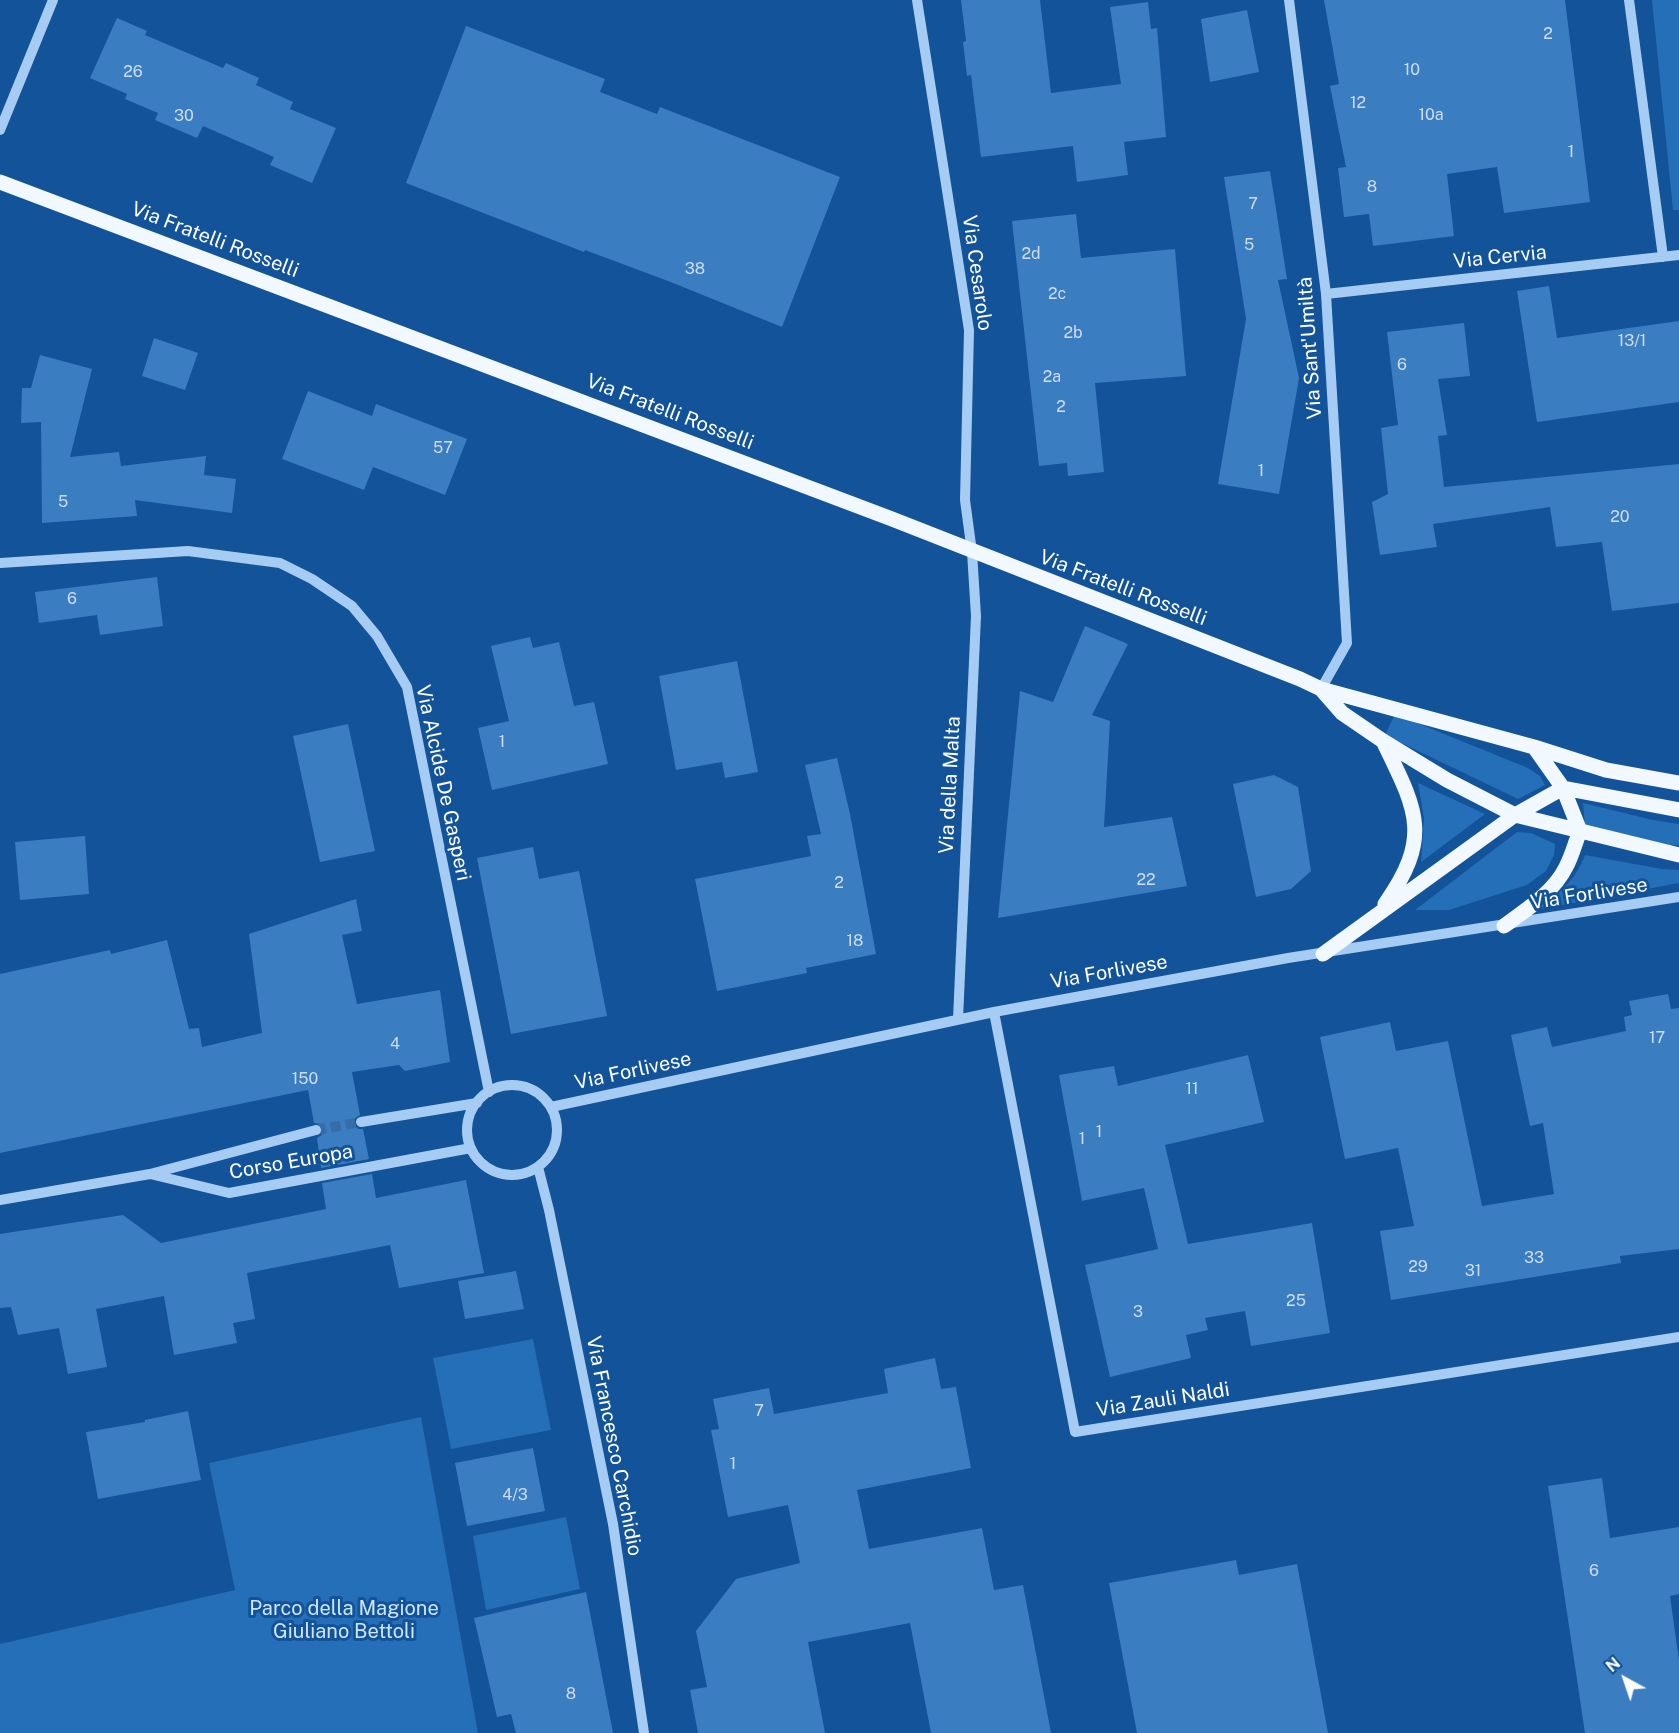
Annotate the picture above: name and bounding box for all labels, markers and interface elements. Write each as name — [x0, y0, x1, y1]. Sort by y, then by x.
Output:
house number: 2 — [1543, 24, 1553, 44]
house number: 10 — [1404, 60, 1420, 80]
house number: 26 — [123, 62, 143, 82]
house number: 12 — [1350, 93, 1366, 113]
house number: 10a — [1418, 105, 1444, 125]
house number: 30 — [174, 106, 194, 126]
house number: 1 — [1568, 142, 1574, 162]
house number: 8 — [1367, 177, 1377, 197]
house number: 7 — [1248, 194, 1258, 214]
street label: Via Fratelli Rosselli — [128, 197, 302, 283]
street label: Via Cesarolo — [957, 214, 997, 332]
house number: 5 — [1244, 235, 1254, 255]
street label: Via Cervia — [1452, 240, 1548, 274]
house number: 2d — [1021, 244, 1041, 264]
house number: 38 — [685, 259, 705, 279]
street label: Via Sant'Umiltà — [1293, 276, 1327, 420]
house number: 2c — [1048, 284, 1066, 304]
house number: 2b — [1063, 323, 1083, 343]
house number: 13/1 — [1618, 331, 1646, 351]
house number: 6 — [1397, 355, 1407, 375]
house number: 2a — [1043, 367, 1061, 387]
street label: Via Fratelli Rosselli — [583, 369, 757, 455]
house number: 2 — [1056, 397, 1066, 417]
house number: 57 — [433, 438, 453, 458]
house number: 1 — [1258, 461, 1264, 481]
house number: 5 — [58, 492, 68, 512]
house number: 20 — [1610, 507, 1630, 527]
street label: Via Fratelli Rosselli — [1036, 545, 1210, 631]
house number: 6 — [67, 589, 77, 609]
street label: Via Alcide De Gasperi — [411, 683, 475, 883]
street label: Via della Malta — [934, 715, 966, 855]
house number: 1 — [499, 732, 505, 752]
house number: 22 — [1136, 870, 1156, 890]
house number: 2 — [834, 873, 844, 893]
street label: Via Forlivese — [1529, 873, 1649, 915]
house number: 18 — [847, 931, 863, 951]
street label: Via Forlivese — [1049, 950, 1169, 994]
house number: 17 — [1649, 1028, 1665, 1048]
house number: 4 — [390, 1034, 400, 1054]
street label: Via Forlivese — [573, 1047, 693, 1095]
house number: 150 — [292, 1069, 318, 1089]
house number: 11 — [1185, 1079, 1199, 1099]
house number: 1 — [1096, 1122, 1102, 1142]
house number: 1 — [1079, 1129, 1085, 1149]
street label: Corso Europa — [227, 1139, 355, 1185]
house number: 33 — [1524, 1248, 1544, 1268]
house number: 29 — [1408, 1257, 1428, 1277]
house number: 31 — [1465, 1261, 1481, 1281]
house number: 25 — [1286, 1291, 1306, 1311]
house number: 3 — [1133, 1302, 1143, 1322]
street label: Via Francesco Carchidio — [581, 1334, 647, 1558]
street label: Via Zauli Naldi — [1095, 1378, 1231, 1422]
house number: 7 — [754, 1401, 764, 1421]
house number: 1 — [730, 1454, 736, 1474]
house number: 4/3 — [502, 1485, 528, 1505]
house number: 6 — [1589, 1561, 1599, 1581]
park label: Parco della Magione Giuliano Bettoli — [249, 1597, 439, 1644]
north arrow — [1595, 1649, 1655, 1709]
text: N — [1602, 1654, 1624, 1676]
house number: 8 — [566, 1684, 576, 1704]

